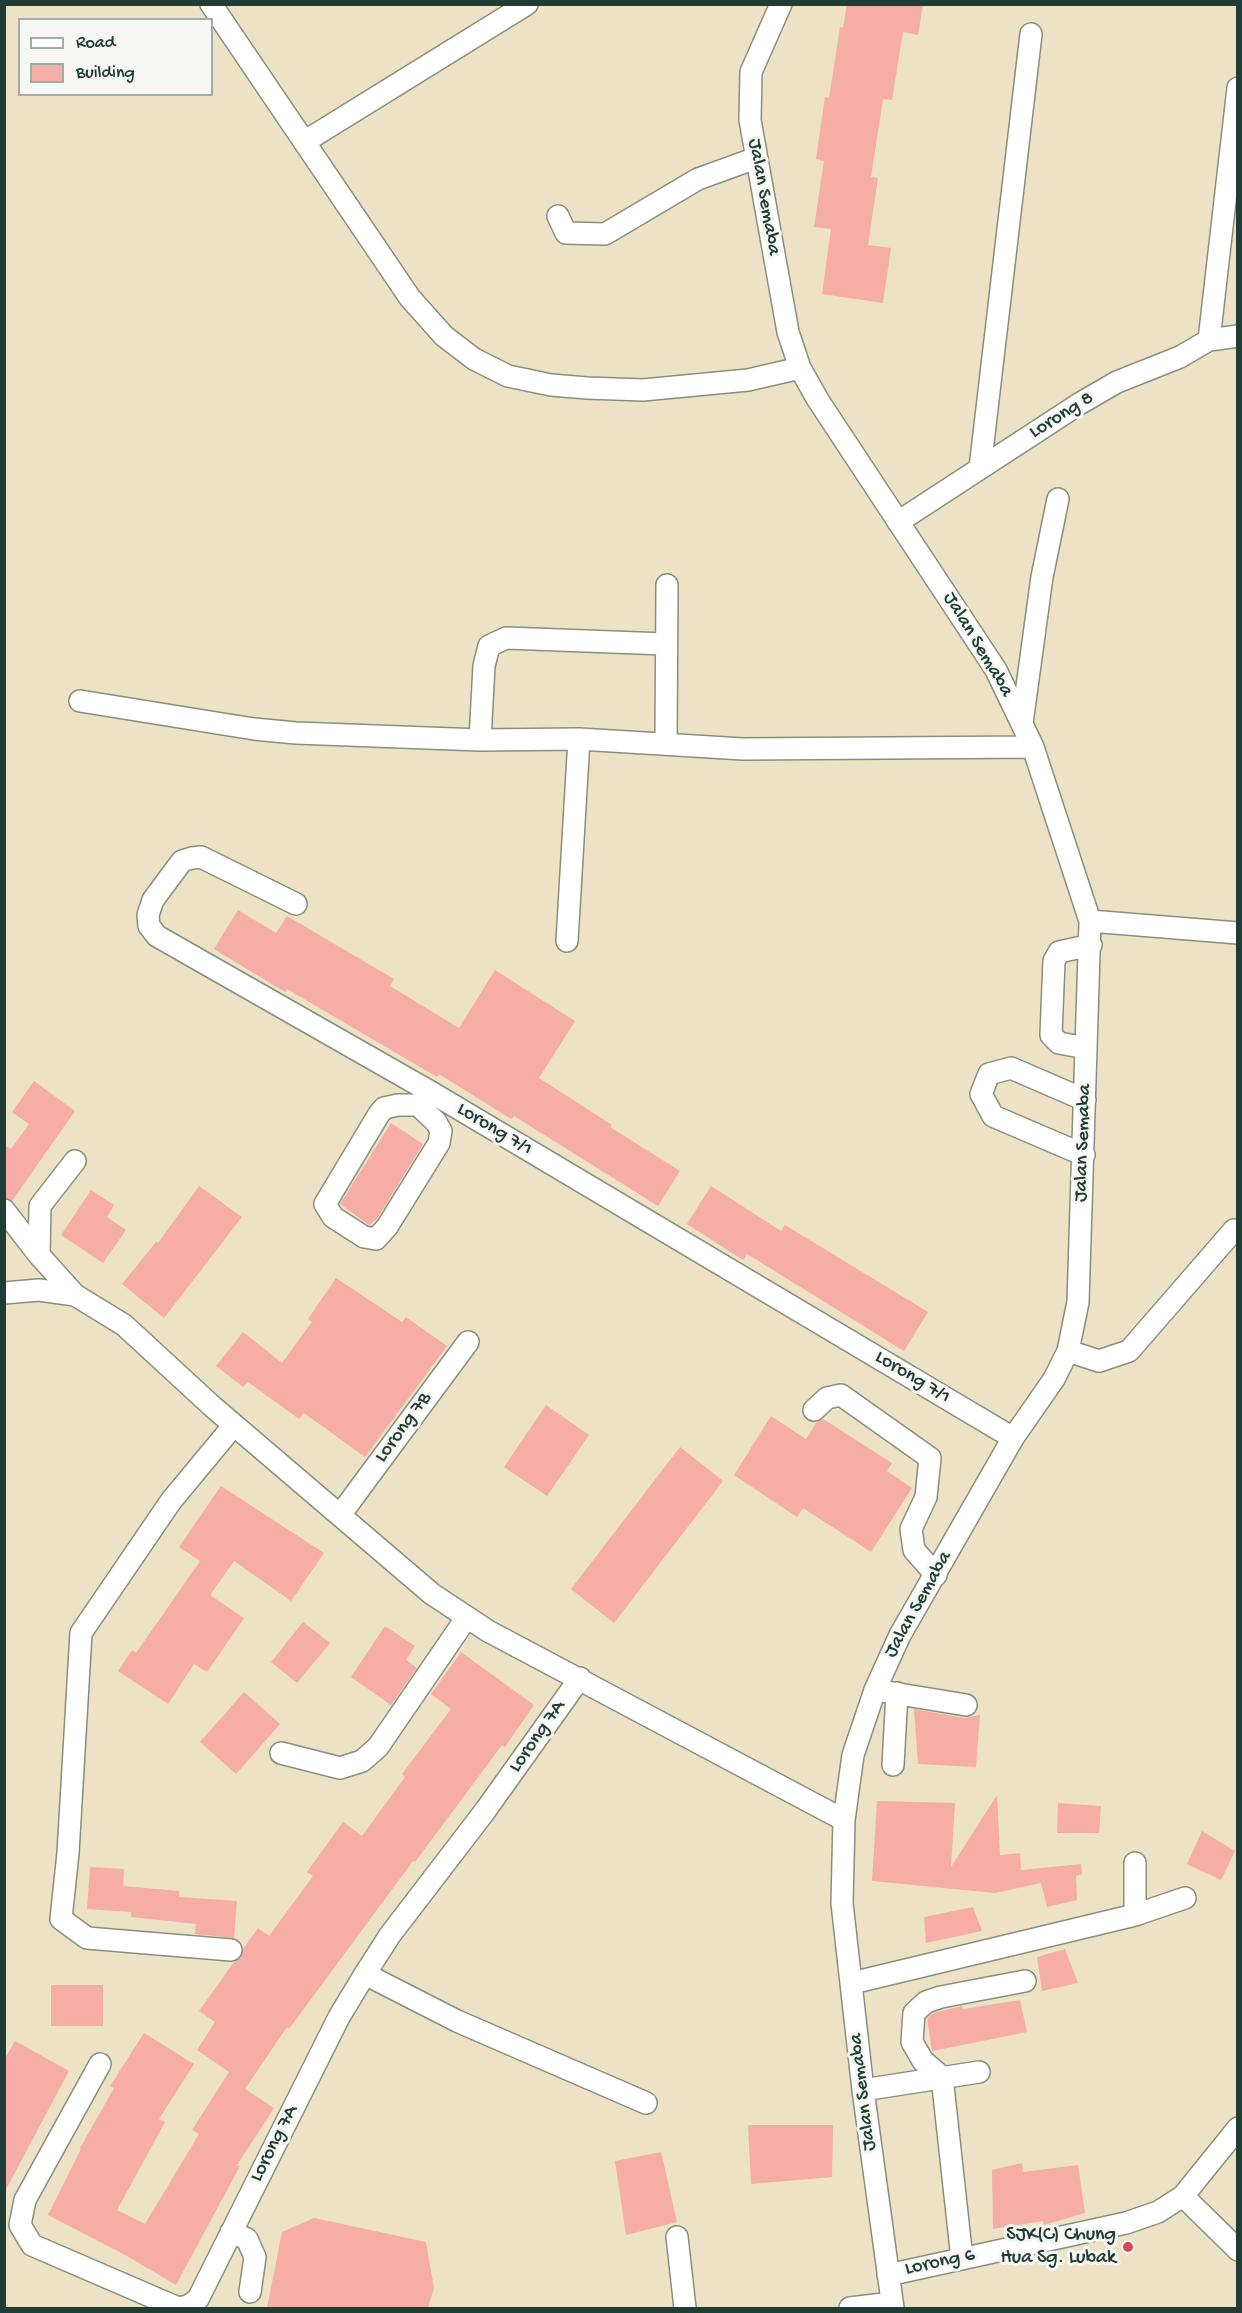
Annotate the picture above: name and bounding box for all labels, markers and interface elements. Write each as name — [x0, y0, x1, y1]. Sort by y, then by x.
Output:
legend — [18, 18, 213, 96]
text: Road — [76, 33, 115, 54]
text: Building — [76, 63, 135, 84]
street label: Jalan Semaba — [741, 137, 785, 257]
street label: Lorong 8 — [1025, 387, 1099, 445]
street label: Jalan Semaba — [936, 588, 1018, 702]
street label: Jalan Semaba — [1070, 1084, 1098, 1202]
street label: Lorong 7/1 — [452, 1098, 536, 1162]
street label: Lorong 7/1 — [870, 1346, 954, 1410]
street label: Lorong 7B — [370, 1388, 438, 1468]
street label: Jalan Semaba — [880, 1548, 958, 1662]
street label: Lorong 7A — [504, 1696, 572, 1778]
street label: Jalan Semaba — [845, 2032, 883, 2152]
street label: Lorong 7A — [245, 2102, 305, 2186]
place label: SJK(C) Chung Hua Sg. Lubak — [1000, 2224, 1116, 2271]
marker: SJK(C) Chung Hua Sg. Lubak — [1121, 2240, 1135, 2254]
street label: Lorong 6 — [903, 2244, 977, 2282]

